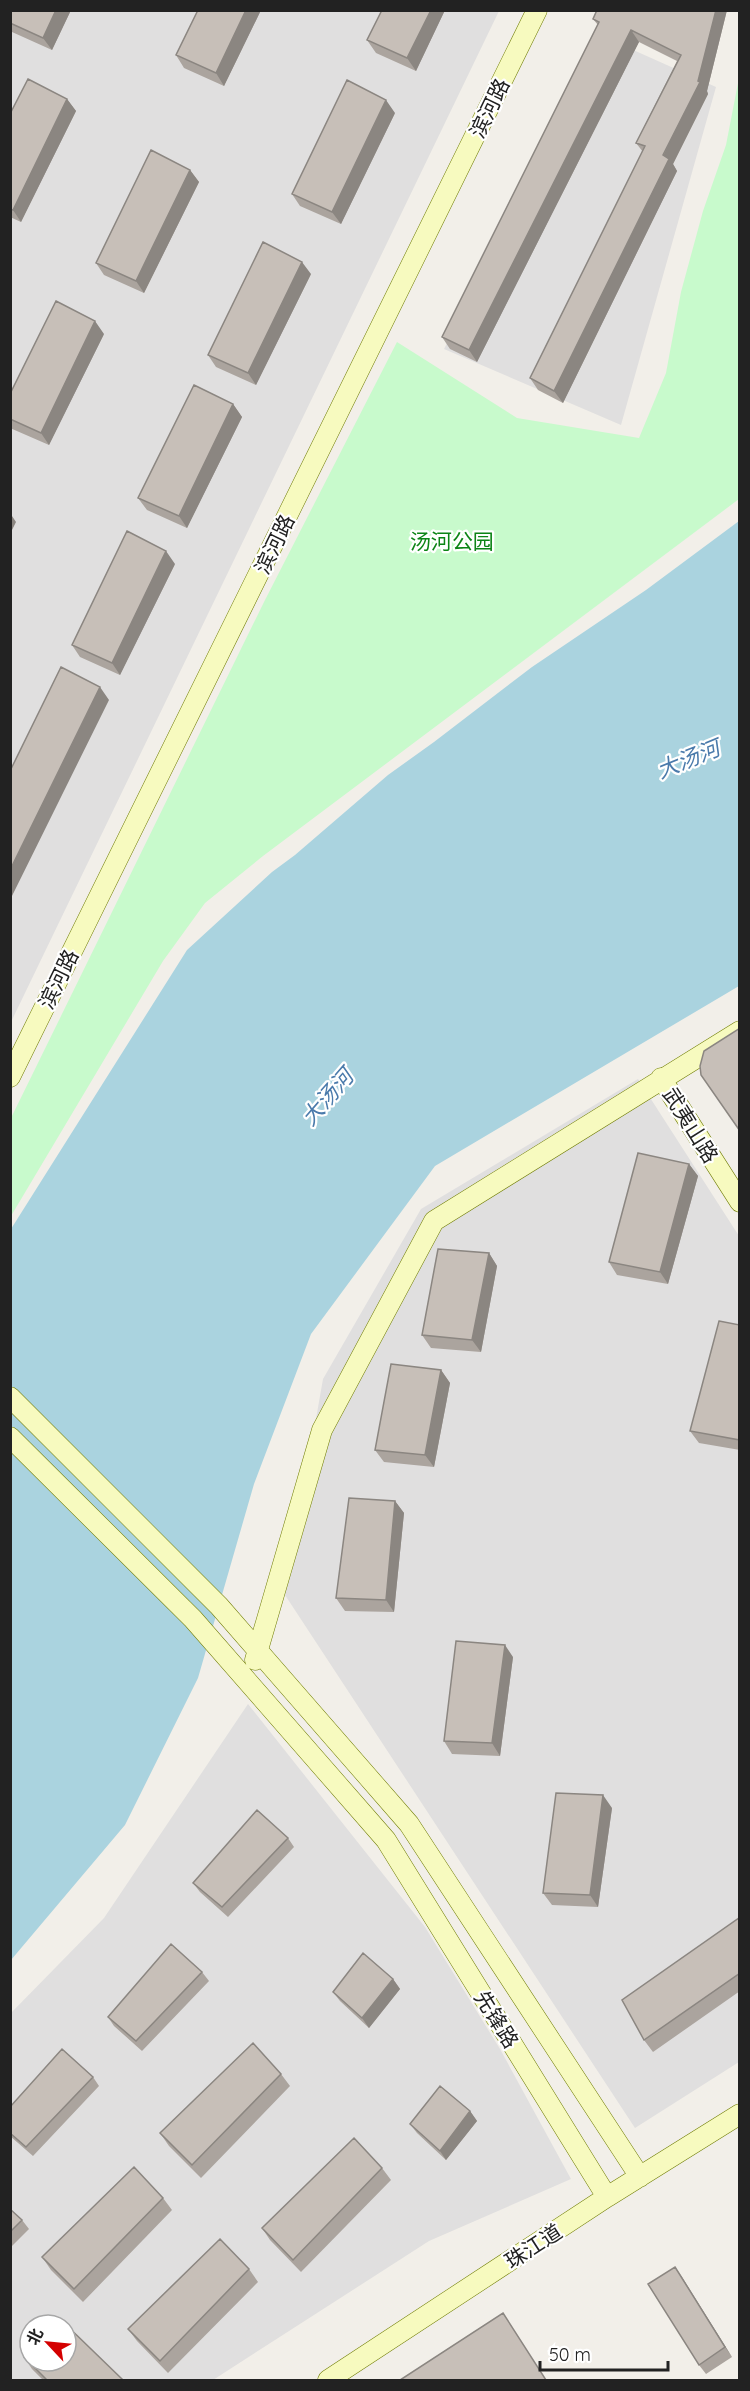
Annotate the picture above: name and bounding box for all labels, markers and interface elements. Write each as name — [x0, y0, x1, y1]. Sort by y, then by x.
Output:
street label: 滨河路 — [464, 74, 514, 142]
street label: 滨河路 — [249, 510, 299, 578]
park label: 汤河公园 — [410, 528, 494, 554]
water label: 大汤河 — [652, 732, 728, 784]
street label: 滨河路 — [33, 945, 83, 1013]
water label: 大汤河 — [295, 1060, 362, 1131]
street label: 武夷山路 — [658, 1082, 724, 1168]
street label: 先锋路 — [469, 1985, 525, 2053]
street label: 珠江道 — [500, 2218, 566, 2274]
north arrow — [18, 2313, 78, 2373]
text: 北 — [22, 2325, 47, 2348]
scale bar — [540, 2334, 668, 2372]
text: 50 m — [549, 2343, 591, 2366]

